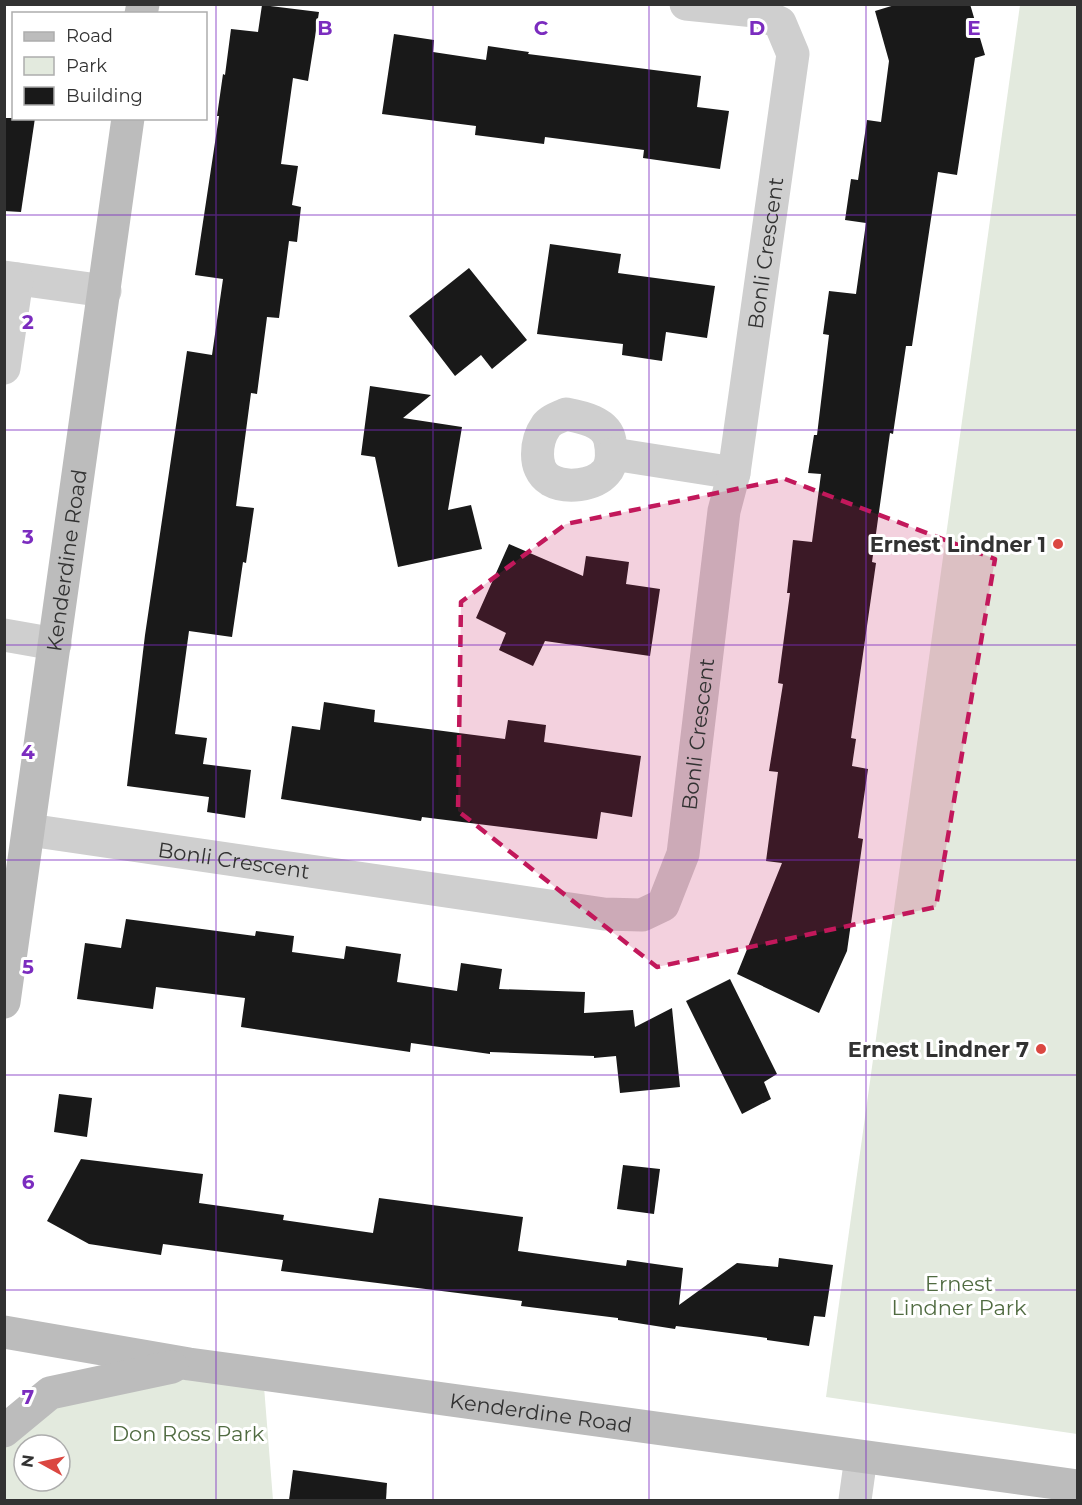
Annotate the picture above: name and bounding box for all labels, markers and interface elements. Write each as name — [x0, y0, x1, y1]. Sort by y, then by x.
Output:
legend — [12, 12, 207, 120]
text: B — [317, 16, 333, 40]
text: C — [534, 16, 549, 40]
text: D — [749, 16, 765, 40]
text: E — [967, 16, 981, 40]
text: Road — [66, 25, 113, 47]
text: Park — [66, 55, 107, 77]
text: Building — [66, 85, 143, 107]
street label: Bonli Crescent — [742, 176, 788, 331]
text: 2 — [22, 310, 34, 334]
street label: Kenderdine Road — [41, 468, 91, 653]
text: 3 — [21, 525, 34, 549]
place label: Ernest Lindner 1 — [870, 532, 1046, 557]
marker: Ernest Lindner 1 — [1051, 537, 1065, 551]
street label: Bonli Crescent — [676, 657, 719, 812]
text: 4 — [21, 740, 35, 764]
street label: Bonli Crescent — [156, 836, 311, 883]
text: 5 — [22, 955, 34, 979]
place label: Ernest Lindner 7 — [848, 1037, 1029, 1062]
marker: Ernest Lindner 7 — [1034, 1042, 1048, 1056]
text: 6 — [22, 1170, 35, 1194]
park label: Ernest Lindner Park — [891, 1271, 1027, 1320]
text: 7 — [22, 1385, 34, 1409]
street label: Kenderdine Road — [448, 1387, 634, 1437]
park label: Don Ross Park — [112, 1421, 265, 1446]
north arrow — [12, 1433, 72, 1493]
text: N — [17, 1453, 38, 1469]

